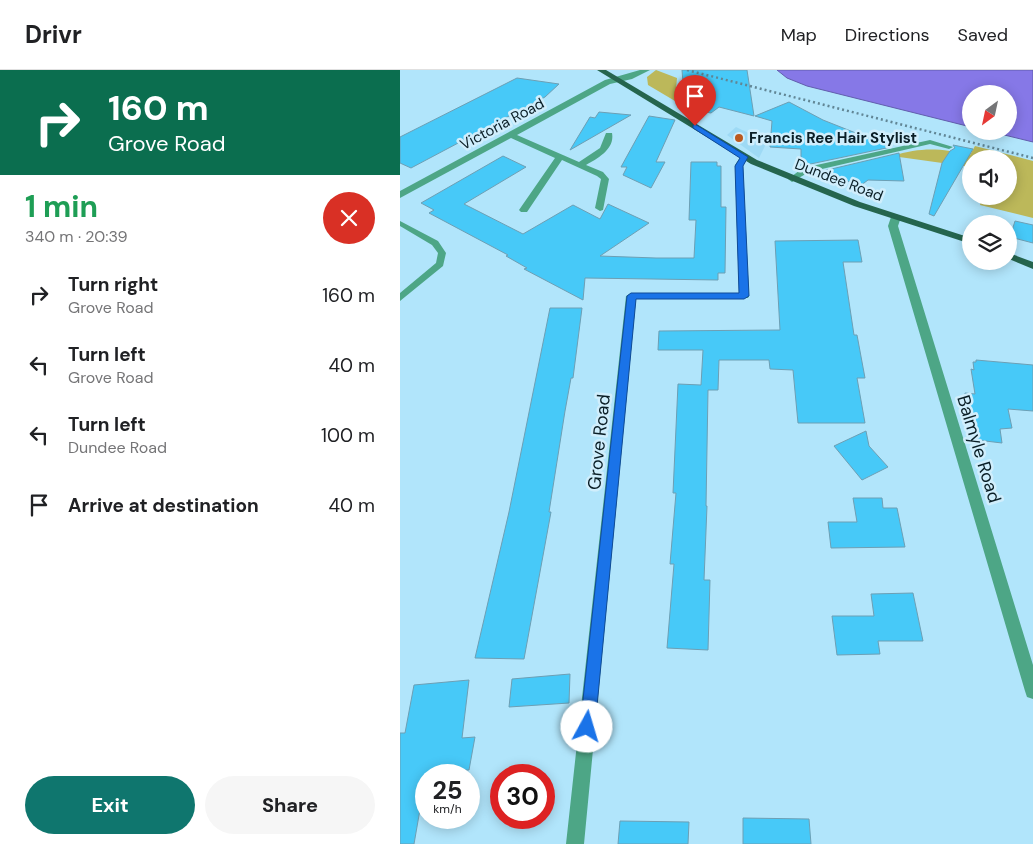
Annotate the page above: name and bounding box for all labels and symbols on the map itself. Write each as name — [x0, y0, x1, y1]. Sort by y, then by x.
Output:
pin — [674, 75, 716, 126]
north arrow — [962, 85, 1018, 140]
street label: Victoria Road — [456, 93, 548, 155]
place label: Francis Ree Hair Stylist — [749, 128, 917, 148]
marker: Francis Ree Hair Stylist — [733, 132, 745, 144]
street label: Dundee Road — [792, 154, 886, 206]
street label: Balmyle Road — [951, 392, 1007, 506]
street label: Grove Road — [582, 393, 616, 491]
position arrow — [560, 700, 612, 752]
speed limit sign: 30 — [490, 764, 555, 829]

